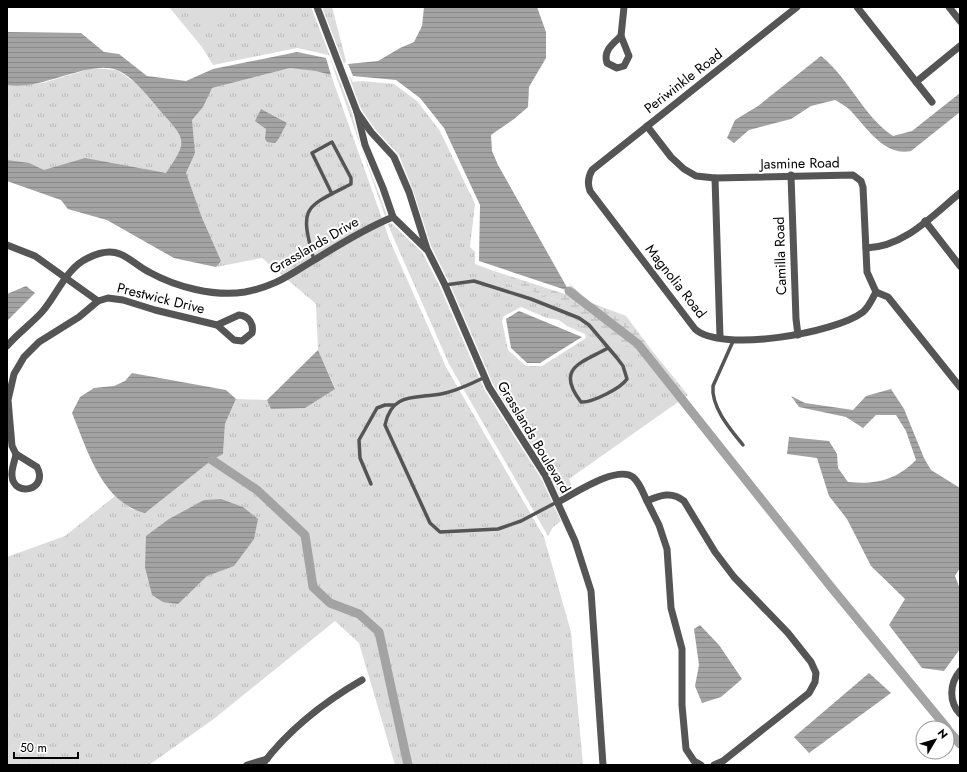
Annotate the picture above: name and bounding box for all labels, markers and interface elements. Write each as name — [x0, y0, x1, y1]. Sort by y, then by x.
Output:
street label: Periwinkle Road — [640, 44, 726, 118]
street label: Jasmine Road — [758, 152, 840, 174]
street label: Grasslands Drive — [266, 211, 362, 279]
street label: Camilla Road — [769, 216, 791, 296]
street label: Magnolia Road — [641, 240, 711, 322]
street label: Prestwick Drive — [115, 277, 207, 319]
street label: Grasslands Boulevard — [493, 377, 575, 497]
north arrow — [915, 720, 955, 760]
text: N — [934, 725, 952, 742]
scale bar — [14, 734, 78, 760]
text: 50 m — [20, 739, 47, 757]

